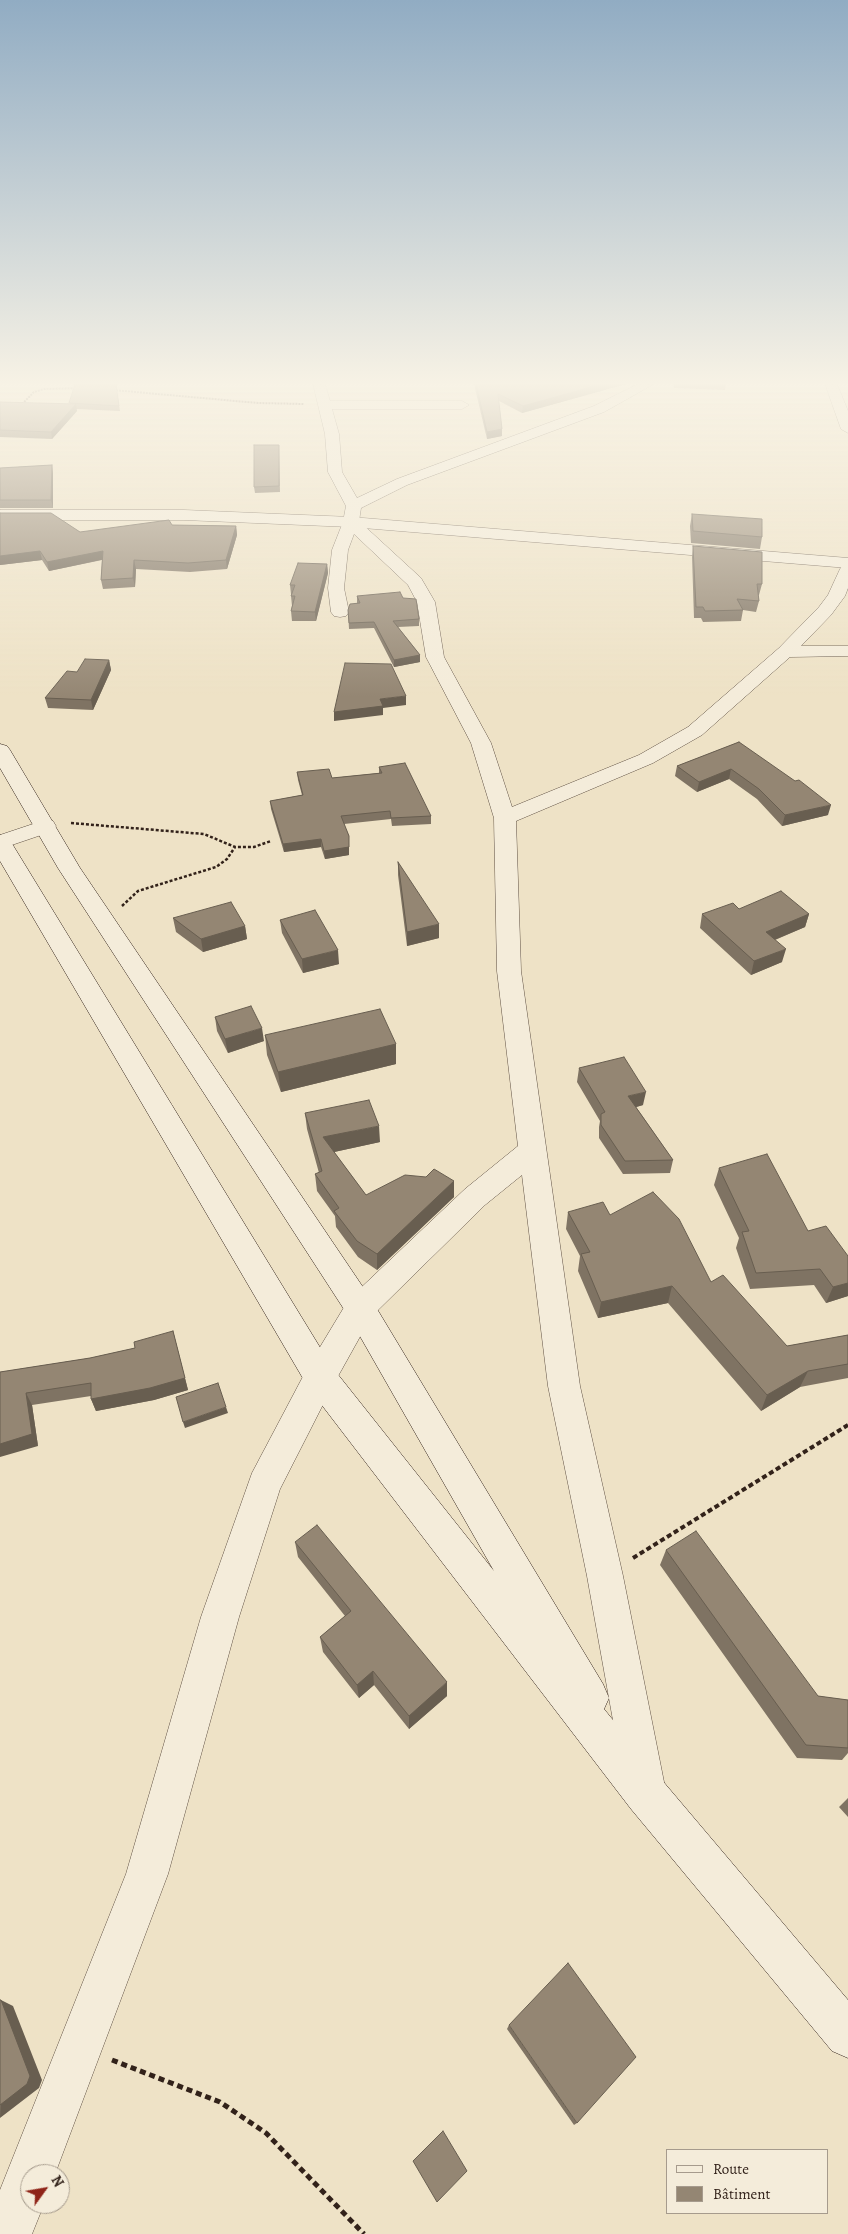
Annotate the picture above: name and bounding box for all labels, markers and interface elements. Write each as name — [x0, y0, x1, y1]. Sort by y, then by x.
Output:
legend — [666, 2149, 828, 2214]
text: Route — [713, 2159, 749, 2179]
north arrow — [20, 2164, 70, 2214]
text: N — [47, 2172, 68, 2191]
text: Bâtiment — [713, 2184, 771, 2204]

